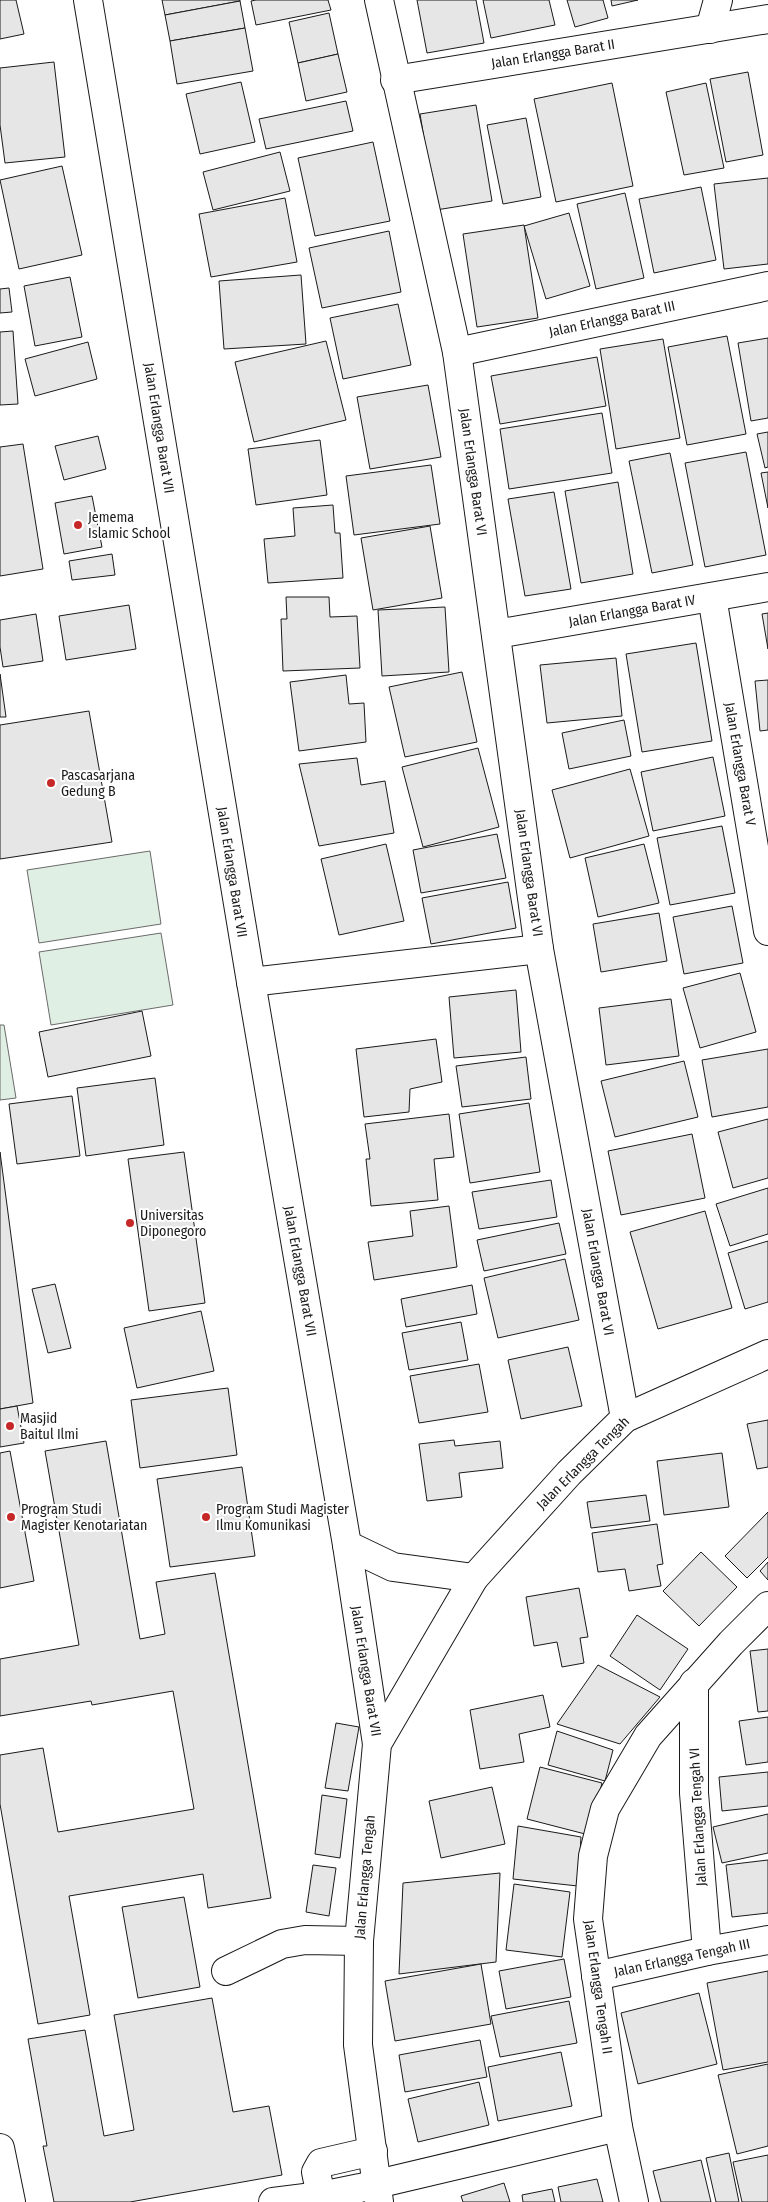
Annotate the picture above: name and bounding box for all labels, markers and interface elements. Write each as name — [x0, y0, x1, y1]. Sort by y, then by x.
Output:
street label: Jalan Erlangga Barat II — [490, 36, 616, 72]
street label: Jalan Erlangga Barat III — [547, 297, 677, 341]
street label: Jalan Erlangga Barat VII — [140, 361, 178, 495]
street label: Jalan Erlangga Barat VI — [456, 407, 490, 537]
place label: Jemema Islamic School — [88, 509, 171, 542]
marker: Jemema Islamic School — [72, 519, 84, 531]
street label: Jalan Erlangga Barat IV — [567, 591, 698, 631]
street label: Jalan Erlangga Barat V — [721, 701, 759, 828]
place label: Pascasarjana Gedung B — [61, 767, 135, 800]
marker: Pascasarjana Gedung B — [45, 777, 57, 789]
street label: Jalan Erlangga Barat VII — [213, 805, 251, 939]
street label: Jalan Erlangga Barat VI — [512, 808, 546, 938]
street label: Jalan Erlangga Barat VII — [280, 1204, 320, 1338]
place label: Universitas Diponegoro — [140, 1207, 206, 1240]
street label: Jalan Erlangga Barat VI — [578, 1207, 618, 1337]
marker: Universitas Diponegoro — [124, 1217, 136, 1229]
place label: Masjid Baitul Ilmi — [20, 1410, 79, 1443]
street label: Jalan Erlangga Tengah — [533, 1413, 633, 1513]
marker: Masjid Baitul Ilmi — [4, 1420, 16, 1432]
place label: Program Studi Magister Kenotariatan — [21, 1501, 147, 1534]
place label: Program Studi Magister Ilmu Komunikasi — [216, 1501, 349, 1534]
marker: Program Studi Magister Kenotariatan — [5, 1511, 17, 1523]
marker: Program Studi Magister Ilmu Komunikasi — [200, 1511, 212, 1523]
street label: Jalan Erlangga Barat VII — [347, 1604, 385, 1738]
street label: Jalan Erlangga Tengah VI — [686, 1747, 710, 1887]
street label: Jalan Erlangga Tengah — [351, 1814, 379, 1940]
street label: Jalan Erlangga Tengah II — [580, 1919, 616, 2055]
street label: Jalan Erlangga Tengah III — [612, 1935, 752, 1981]

